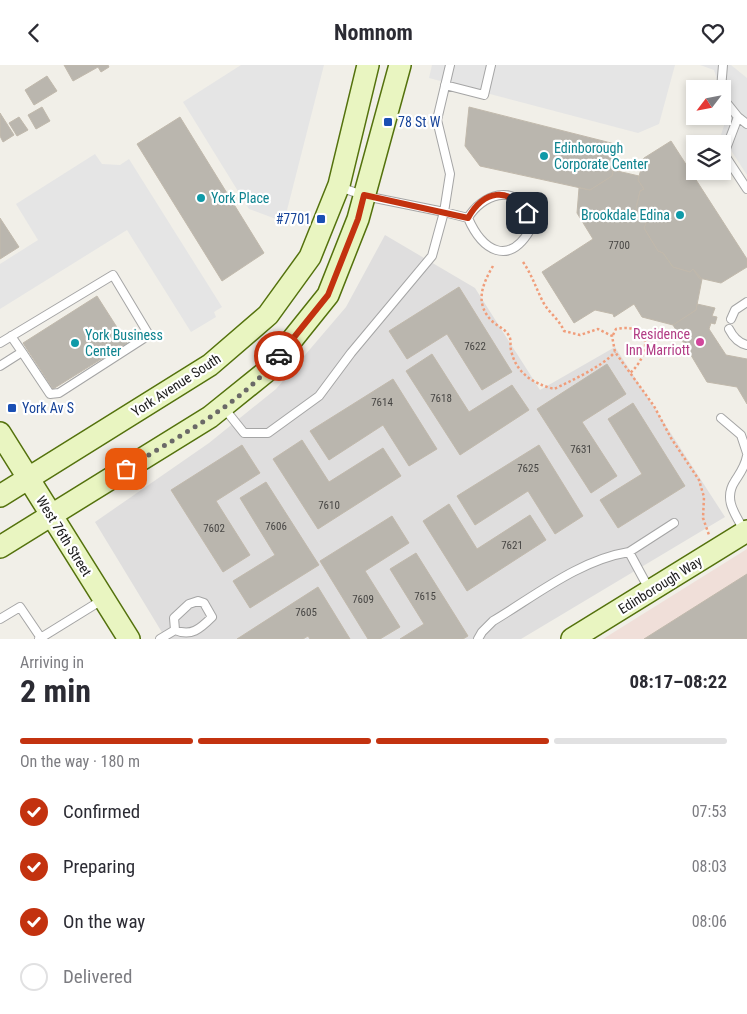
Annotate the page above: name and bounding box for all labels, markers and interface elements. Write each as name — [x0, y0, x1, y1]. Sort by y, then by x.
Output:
icon: back — [20, 19, 48, 47]
icon: heart — [699, 19, 727, 47]
text: Nomnom — [334, 20, 413, 45]
north arrow — [686, 80, 731, 125]
map controls — [686, 80, 731, 180]
place label: 78 St W — [398, 114, 441, 130]
marker: 78 St W — [382, 116, 394, 128]
button: layers — [686, 135, 731, 180]
place label: Edinborough Corporate Center — [554, 140, 648, 172]
marker: Edinborough Corporate Center — [538, 150, 550, 162]
place label: York Place — [211, 190, 270, 206]
marker: York Place — [195, 192, 207, 204]
pin — [506, 192, 548, 234]
icon: home — [513, 199, 541, 227]
place label: Brookdale Edina — [581, 207, 670, 223]
marker: Brookdale Edina — [674, 209, 686, 221]
place label: #7701 — [276, 211, 311, 227]
marker: #7701 — [315, 213, 327, 225]
house number: 7700 — [608, 239, 630, 252]
place label: Residence Inn Marriott — [625, 326, 690, 358]
place label: York Business Center — [85, 327, 163, 359]
courier — [254, 331, 304, 381]
marker: Residence Inn Marriott — [694, 336, 706, 348]
marker: York Business Center — [69, 337, 81, 349]
house number: 7622 — [464, 340, 486, 353]
icon: car — [265, 342, 293, 370]
street label: York Avenue South — [128, 350, 224, 420]
house number: 7618 — [430, 392, 452, 405]
house number: 7614 — [371, 396, 393, 409]
place label: York Av S — [22, 400, 74, 416]
marker: York Av S — [6, 402, 18, 414]
house number: 7631 — [570, 443, 592, 456]
pin — [105, 448, 147, 490]
icon: bag — [112, 455, 140, 483]
house number: 7625 — [517, 462, 539, 475]
street label: West 76th Street — [33, 493, 95, 579]
house number: 7610 — [318, 499, 340, 512]
house number: 7606 — [265, 520, 287, 533]
house number: 7602 — [203, 522, 225, 535]
house number: 7621 — [501, 539, 523, 552]
street label: Edinborough Way — [615, 553, 705, 617]
house number: 7615 — [414, 590, 436, 603]
house number: 7609 — [352, 593, 374, 606]
house number: 7605 — [295, 606, 317, 619]
text: Arriving in — [20, 653, 84, 672]
text: 08:17–08:22 — [629, 670, 727, 693]
text: 2 min — [20, 672, 91, 710]
text: On the way · 180 m — [20, 752, 140, 771]
icon: check — [20, 798, 48, 826]
text: Confirmed — [63, 800, 140, 823]
text: 07:53 — [692, 802, 727, 821]
icon: check — [20, 853, 48, 881]
text: Preparing — [63, 855, 135, 878]
text: 08:03 — [692, 857, 727, 876]
icon: check — [20, 908, 48, 936]
text: On the way — [63, 910, 145, 933]
text: 08:06 — [692, 912, 727, 931]
text: Delivered — [63, 965, 132, 988]

